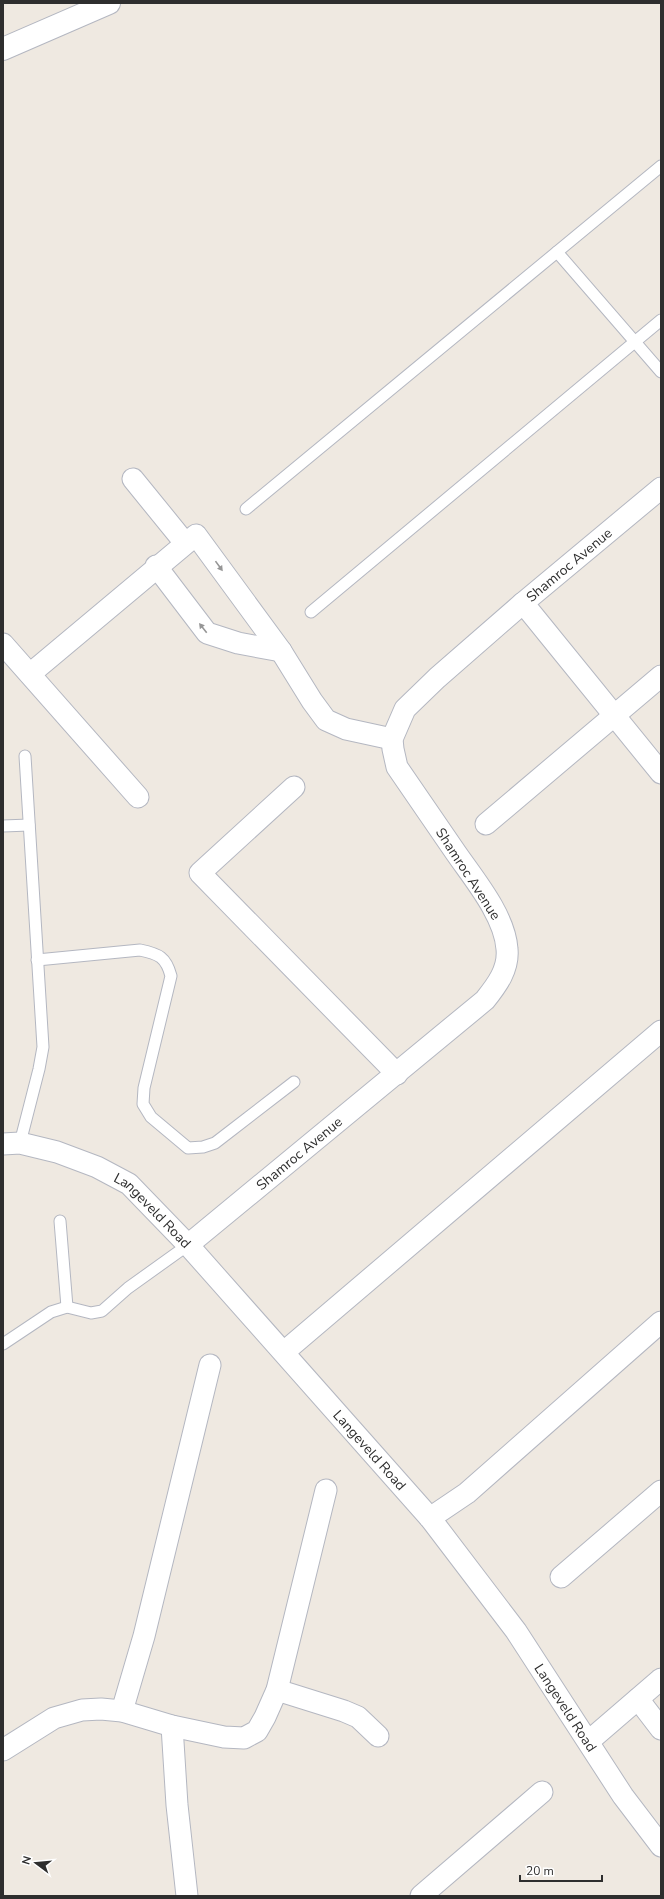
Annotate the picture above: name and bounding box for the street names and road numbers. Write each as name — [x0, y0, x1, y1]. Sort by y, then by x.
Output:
street label: Shamroc Avenue — [522, 523, 616, 606]
street label: Shamroc Avenue — [431, 824, 505, 924]
street label: Shamroc Avenue — [252, 1112, 346, 1195]
street label: Langeveld Road — [111, 1168, 195, 1252]
street label: Langeveld Road — [329, 1406, 411, 1494]
street label: Langeveld Road — [530, 1660, 601, 1755]

